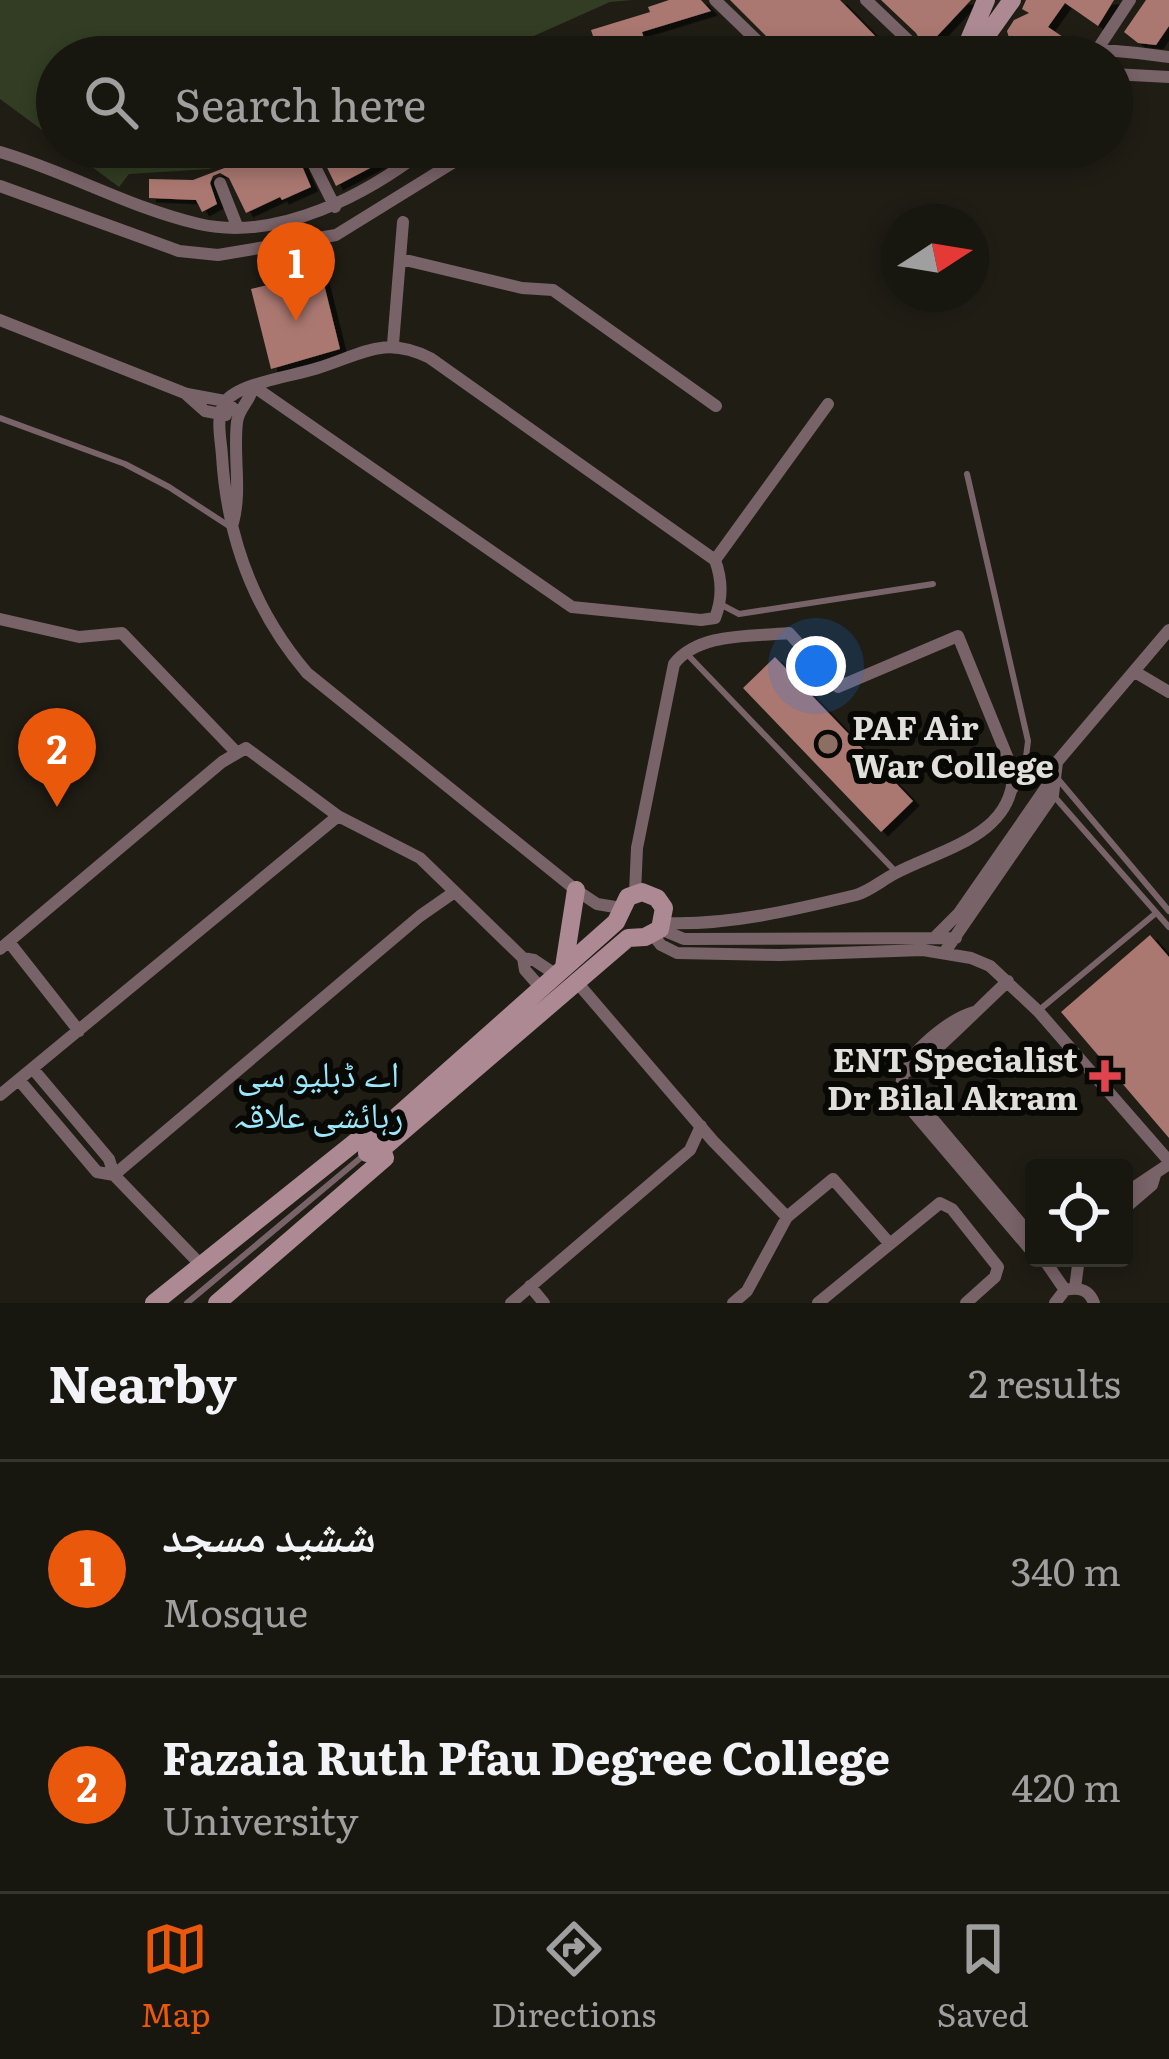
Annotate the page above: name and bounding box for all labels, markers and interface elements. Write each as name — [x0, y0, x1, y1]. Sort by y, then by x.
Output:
search box — [36, 36, 1133, 168]
icon: search — [78, 69, 144, 135]
text: Search here — [174, 69, 426, 136]
north arrow — [881, 204, 989, 312]
pin: 1 — [257, 222, 335, 321]
your location — [786, 636, 846, 696]
place label: PAF Air War College — [852, 701, 1054, 788]
pin: 2 — [18, 708, 96, 807]
marker: PAF Air War College — [815, 731, 841, 757]
place label: ENT Specialist Dr Bilal Akram — [827, 1033, 1079, 1120]
district label: اے ڈبلیو سی رہائشی علاقہ — [233, 1045, 403, 1139]
marker: ENT Specialist Dr Bilal Akram — [1089, 1060, 1121, 1092]
map controls — [1025, 1159, 1133, 1267]
button: locate — [1025, 1159, 1133, 1267]
text: Nearby — [48, 1343, 237, 1419]
text: 2 results — [968, 1352, 1121, 1410]
text: ششید مسجد — [162, 1499, 376, 1566]
text: 1 — [79, 1540, 95, 1598]
text: 340 m — [1010, 1540, 1121, 1598]
text: Mosque — [162, 1581, 308, 1639]
text: Fazaia Ruth Pfau Degree College — [162, 1722, 890, 1789]
text: 2 — [77, 1756, 97, 1814]
text: 420 m — [1012, 1756, 1121, 1814]
text: University — [162, 1789, 358, 1847]
tab: Map — [140, 1916, 211, 2037]
tab: Directions — [491, 1916, 656, 2037]
tab: Saved — [937, 1916, 1029, 2037]

